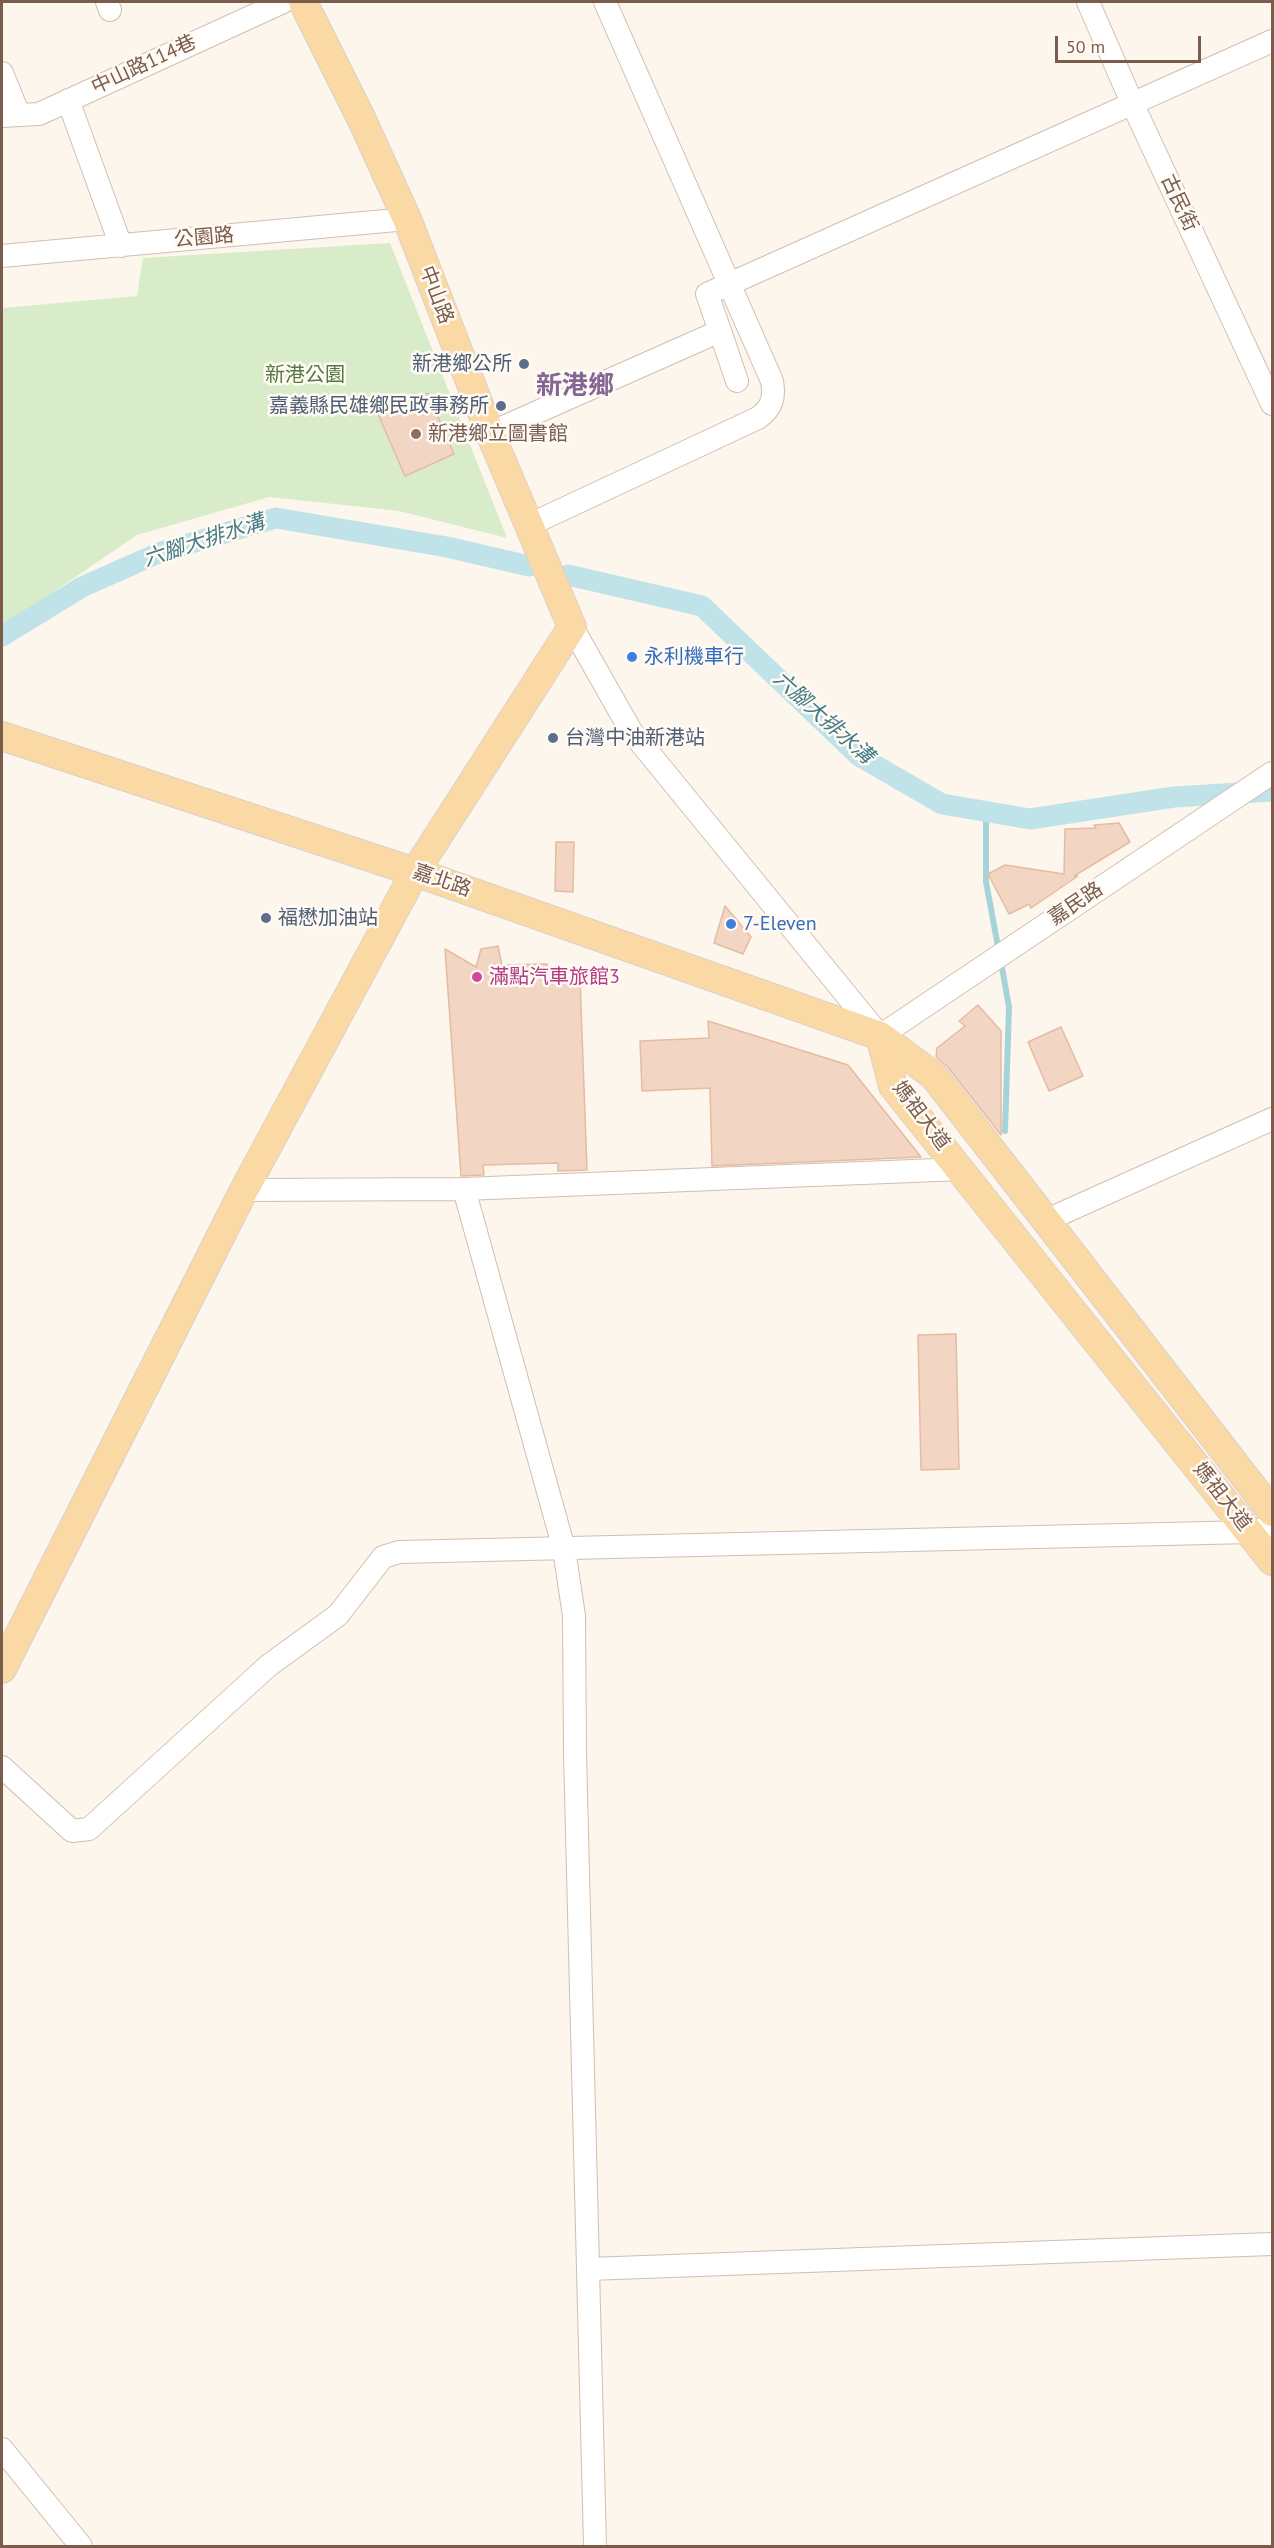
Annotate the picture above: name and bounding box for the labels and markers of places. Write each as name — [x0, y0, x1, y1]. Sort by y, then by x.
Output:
place label: 新港鄉公所 — [412, 352, 512, 376]
marker: 新港鄉公所 — [517, 357, 531, 371]
place label: 嘉義縣民雄鄉民政事務所 — [269, 394, 489, 418]
marker: 嘉義縣民雄鄉民政事務所 — [494, 399, 508, 413]
place label: 新港鄉立圖書館 — [428, 422, 568, 446]
marker: 新港鄉立圖書館 — [409, 427, 423, 441]
place label: 永利機車行 — [644, 645, 744, 669]
marker: 永利機車行 — [625, 650, 639, 664]
place label: 台灣中油新港站 — [565, 726, 705, 750]
marker: 台灣中油新港站 — [546, 731, 560, 745]
place label: 福懋加油站 — [278, 906, 378, 930]
marker: 福懋加油站 — [259, 911, 273, 925]
place label: 7-Eleven — [743, 912, 817, 936]
marker: 7-Eleven — [724, 917, 738, 931]
place label: 滿點汽車旅館3 — [489, 965, 620, 989]
marker: 滿點汽車旅館3 — [470, 970, 484, 984]

